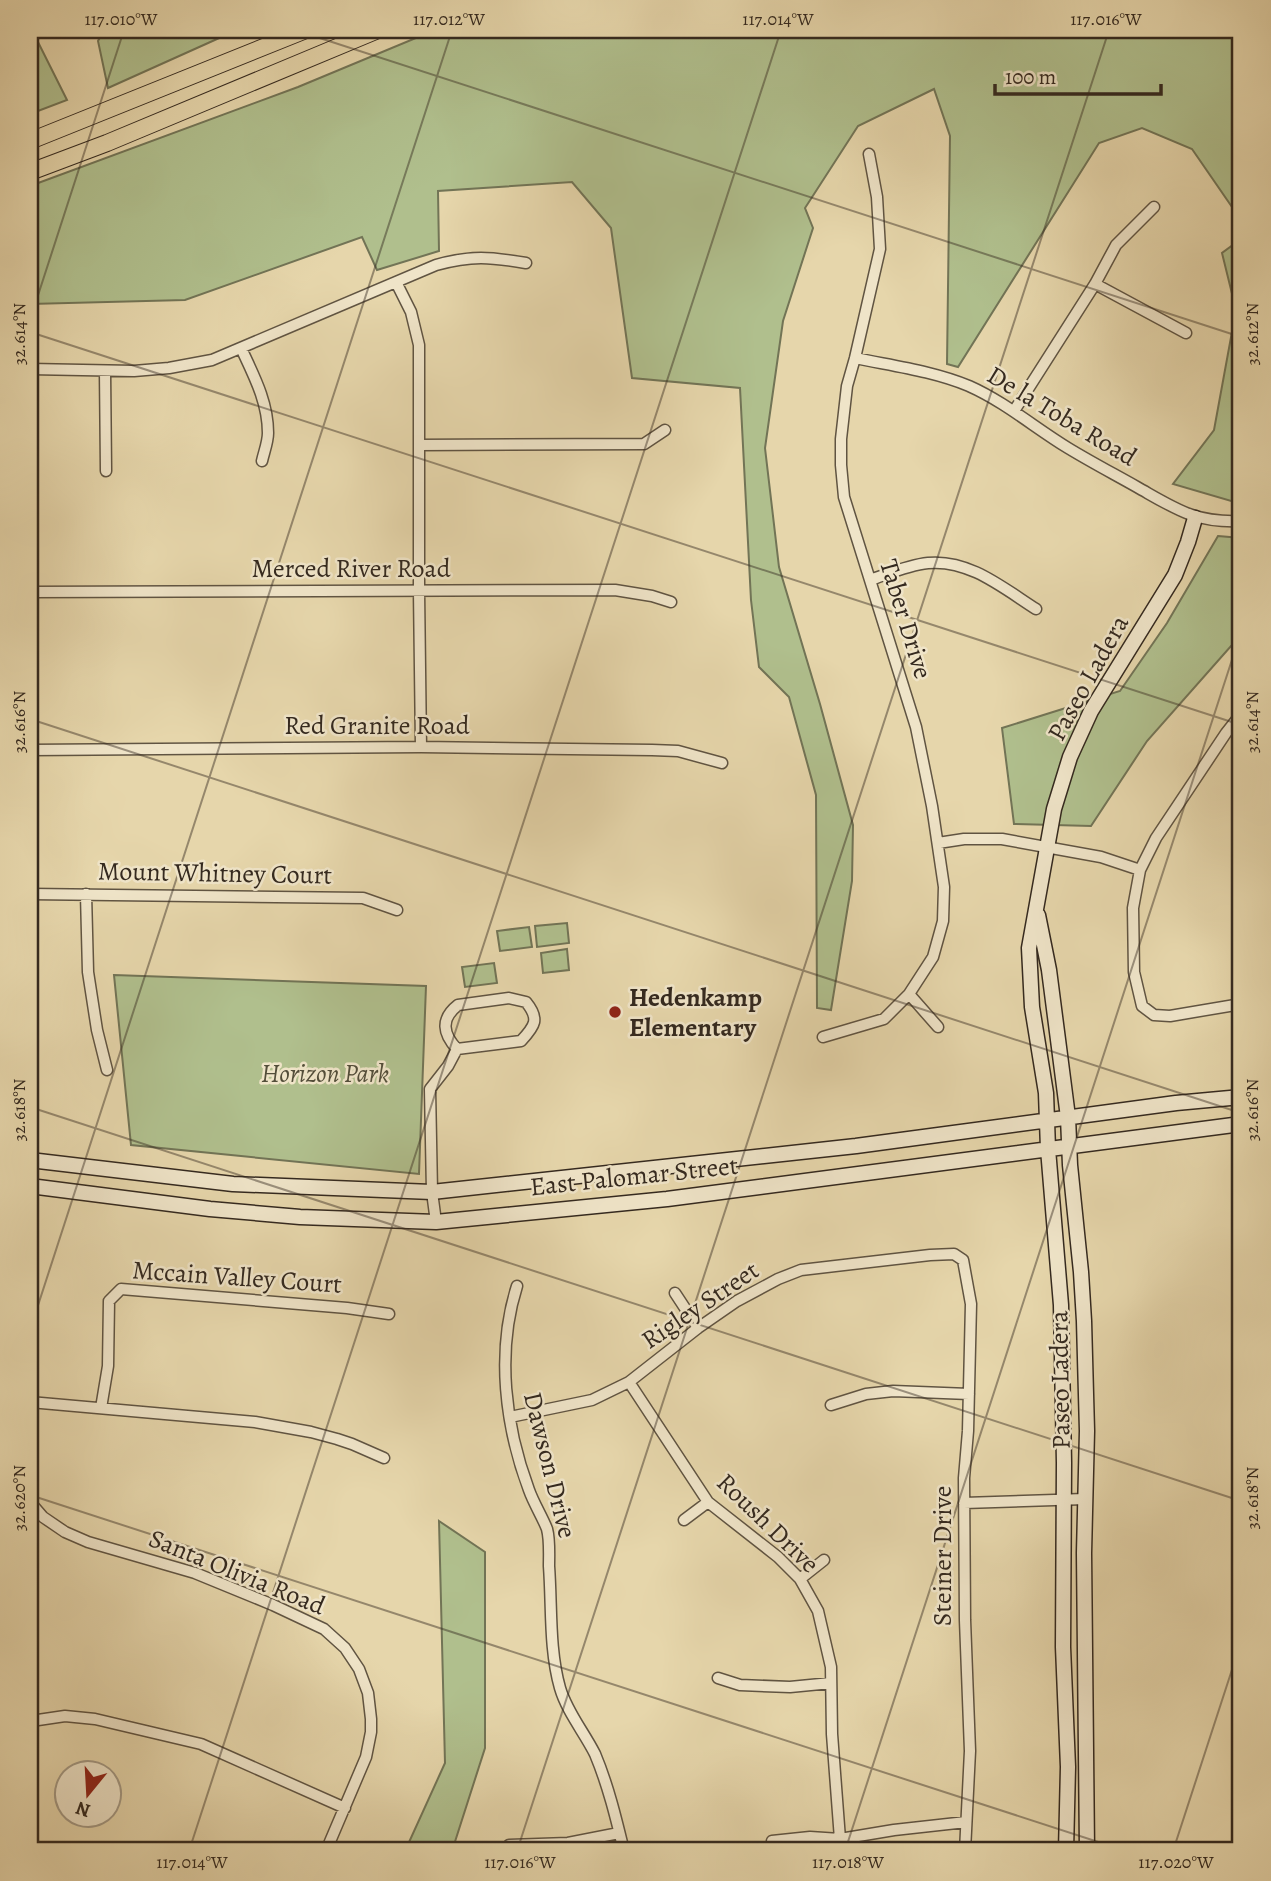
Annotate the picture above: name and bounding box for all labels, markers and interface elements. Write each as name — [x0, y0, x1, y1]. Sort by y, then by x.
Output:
text: 117.010°W — [85, 7, 158, 31]
text: 117.012°W — [413, 7, 485, 31]
text: 117.014°W — [742, 7, 814, 31]
text: 117.016°W — [1070, 7, 1142, 31]
scale bar — [995, 52, 1161, 96]
text: 100 m — [1005, 63, 1056, 91]
text: 32.612°N — [1240, 302, 1264, 365]
text: 32.614°N — [7, 303, 31, 365]
street label: De la Toba Road — [981, 358, 1143, 475]
street label: Merced River Road — [251, 551, 451, 586]
street label: Taber Drive — [871, 555, 941, 683]
street label: Paseo Ladera — [1039, 609, 1137, 747]
text: 32.616°N — [7, 691, 31, 753]
text: 32.614°N — [1240, 691, 1264, 753]
street label: Red Granite Road — [284, 708, 470, 743]
street label: Mount Whitney Court — [98, 853, 333, 893]
place label: Hedenkamp Elementary — [629, 980, 762, 1045]
marker: Hedenkamp Elementary — [607, 1004, 623, 1020]
park label: Horizon Park — [261, 1056, 389, 1091]
text: 32.618°N — [7, 1078, 31, 1142]
text: 32.616°N — [1240, 1079, 1264, 1141]
street label: East Palomar Street — [528, 1148, 740, 1204]
street label: Mccain Valley Court — [131, 1252, 343, 1302]
street label: Rigley Street — [634, 1253, 766, 1357]
street label: Paseo Ladera — [1041, 1310, 1079, 1450]
street label: Dawson Drive — [515, 1388, 585, 1542]
text: 32.620°N — [7, 1465, 31, 1531]
street label: Roush Drive — [709, 1465, 827, 1581]
text: 32.618°N — [1240, 1466, 1264, 1530]
street label: Steiner Drive — [925, 1486, 960, 1626]
street label: Santa Olivia Road — [144, 1521, 330, 1623]
north arrow — [52, 1758, 122, 1828]
text: N — [72, 1795, 94, 1824]
text: 117.014°W — [156, 1850, 228, 1874]
text: 117.016°W — [484, 1850, 556, 1874]
text: 117.018°W — [812, 1850, 884, 1874]
text: 117.020°W — [1138, 1850, 1214, 1874]

